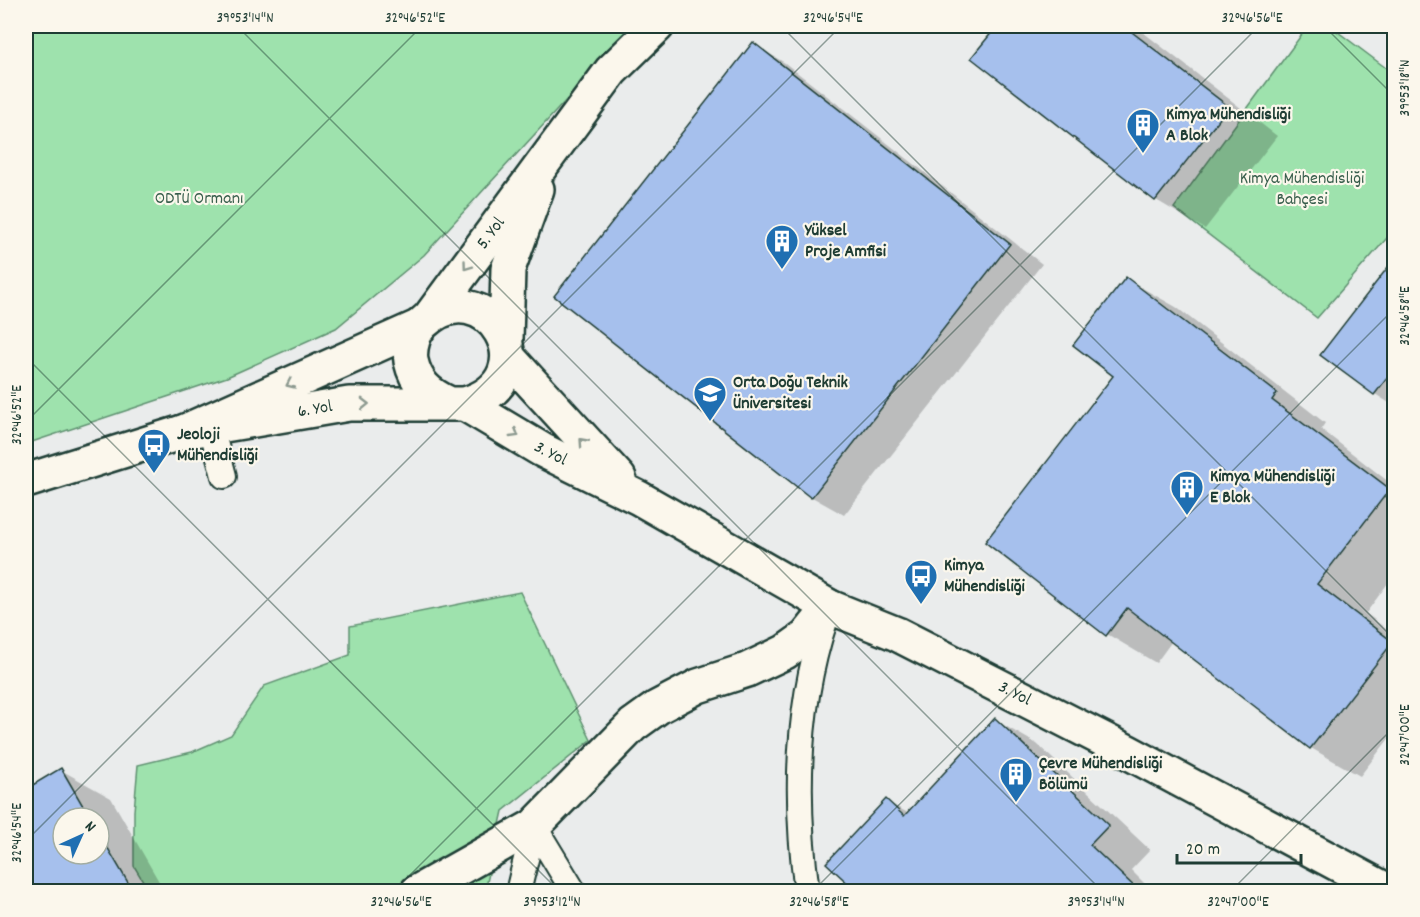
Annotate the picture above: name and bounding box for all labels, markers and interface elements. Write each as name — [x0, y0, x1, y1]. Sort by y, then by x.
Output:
text: 39°53'14"N — [216, 8, 274, 30]
text: 32°46'52"E — [385, 8, 445, 30]
text: 32°46'54"E — [803, 8, 863, 30]
text: 32°46'56"E — [1221, 8, 1283, 30]
text: 39°53'18"N — [1395, 60, 1417, 116]
place label: Kimya Mühendisliği A Blok — [1166, 103, 1291, 149]
building icon: Kimya Mühendisliği A Blok — [1125, 107, 1161, 154]
park label: Kimya Mühendisliği Bahçesi — [1240, 167, 1364, 213]
park label: ODTÜ Ormanı — [155, 187, 243, 212]
street label: 5. Yol — [471, 212, 512, 255]
place label: Yüksel Proje Amfisi — [804, 219, 887, 265]
building icon: Yüksel Proje Amfisi — [764, 223, 800, 270]
one-way arrow — [464, 260, 475, 271]
text: 32°46'58"E — [1395, 286, 1417, 346]
place label: Orta Doğu Teknik Üniversitesi — [733, 371, 848, 417]
school or university icon: Orta Doğu Teknik Üniversitesi — [692, 375, 728, 422]
one-way arrow — [286, 377, 297, 389]
text: 32°46'52"E — [7, 385, 29, 445]
street label: 6. Yol — [296, 394, 335, 425]
one-way arrow — [361, 398, 370, 410]
place label: Jeoloji Mühendisliği — [177, 423, 259, 469]
one-way arrow — [509, 426, 519, 438]
bus stop icon: Jeoloji Mühendisliği — [136, 427, 172, 474]
street label: 3. Yol — [529, 435, 572, 473]
one-way arrow — [579, 438, 590, 449]
place label: Kimya Mühendisliği E Blok — [1210, 465, 1335, 511]
building icon: Kimya Mühendisliği E Blok — [1169, 469, 1205, 516]
place label: Kimya Mühendisliği — [944, 554, 1026, 600]
bus stop icon: Kimya Mühendisliği — [903, 558, 939, 605]
street label: 3. Yol — [994, 675, 1036, 713]
text: 32°47'00"E — [1395, 704, 1417, 766]
place label: Çevre Mühendisliği Bölümü — [1039, 752, 1163, 798]
building icon: Çevre Mühendisliği Bölümü — [998, 756, 1034, 803]
text: 32°46'54"E — [7, 803, 29, 863]
north arrow — [51, 806, 111, 866]
text: N — [79, 816, 101, 838]
scale bar — [1177, 827, 1302, 865]
text: 20 m — [1186, 838, 1220, 863]
text: 32°46'56"E — [370, 892, 432, 914]
text: 39°53'12"N — [523, 892, 581, 914]
text: 32°46'58"E — [789, 892, 849, 914]
text: 39°53'14"N — [1067, 892, 1125, 914]
text: 32°47'00"E — [1207, 892, 1269, 914]

